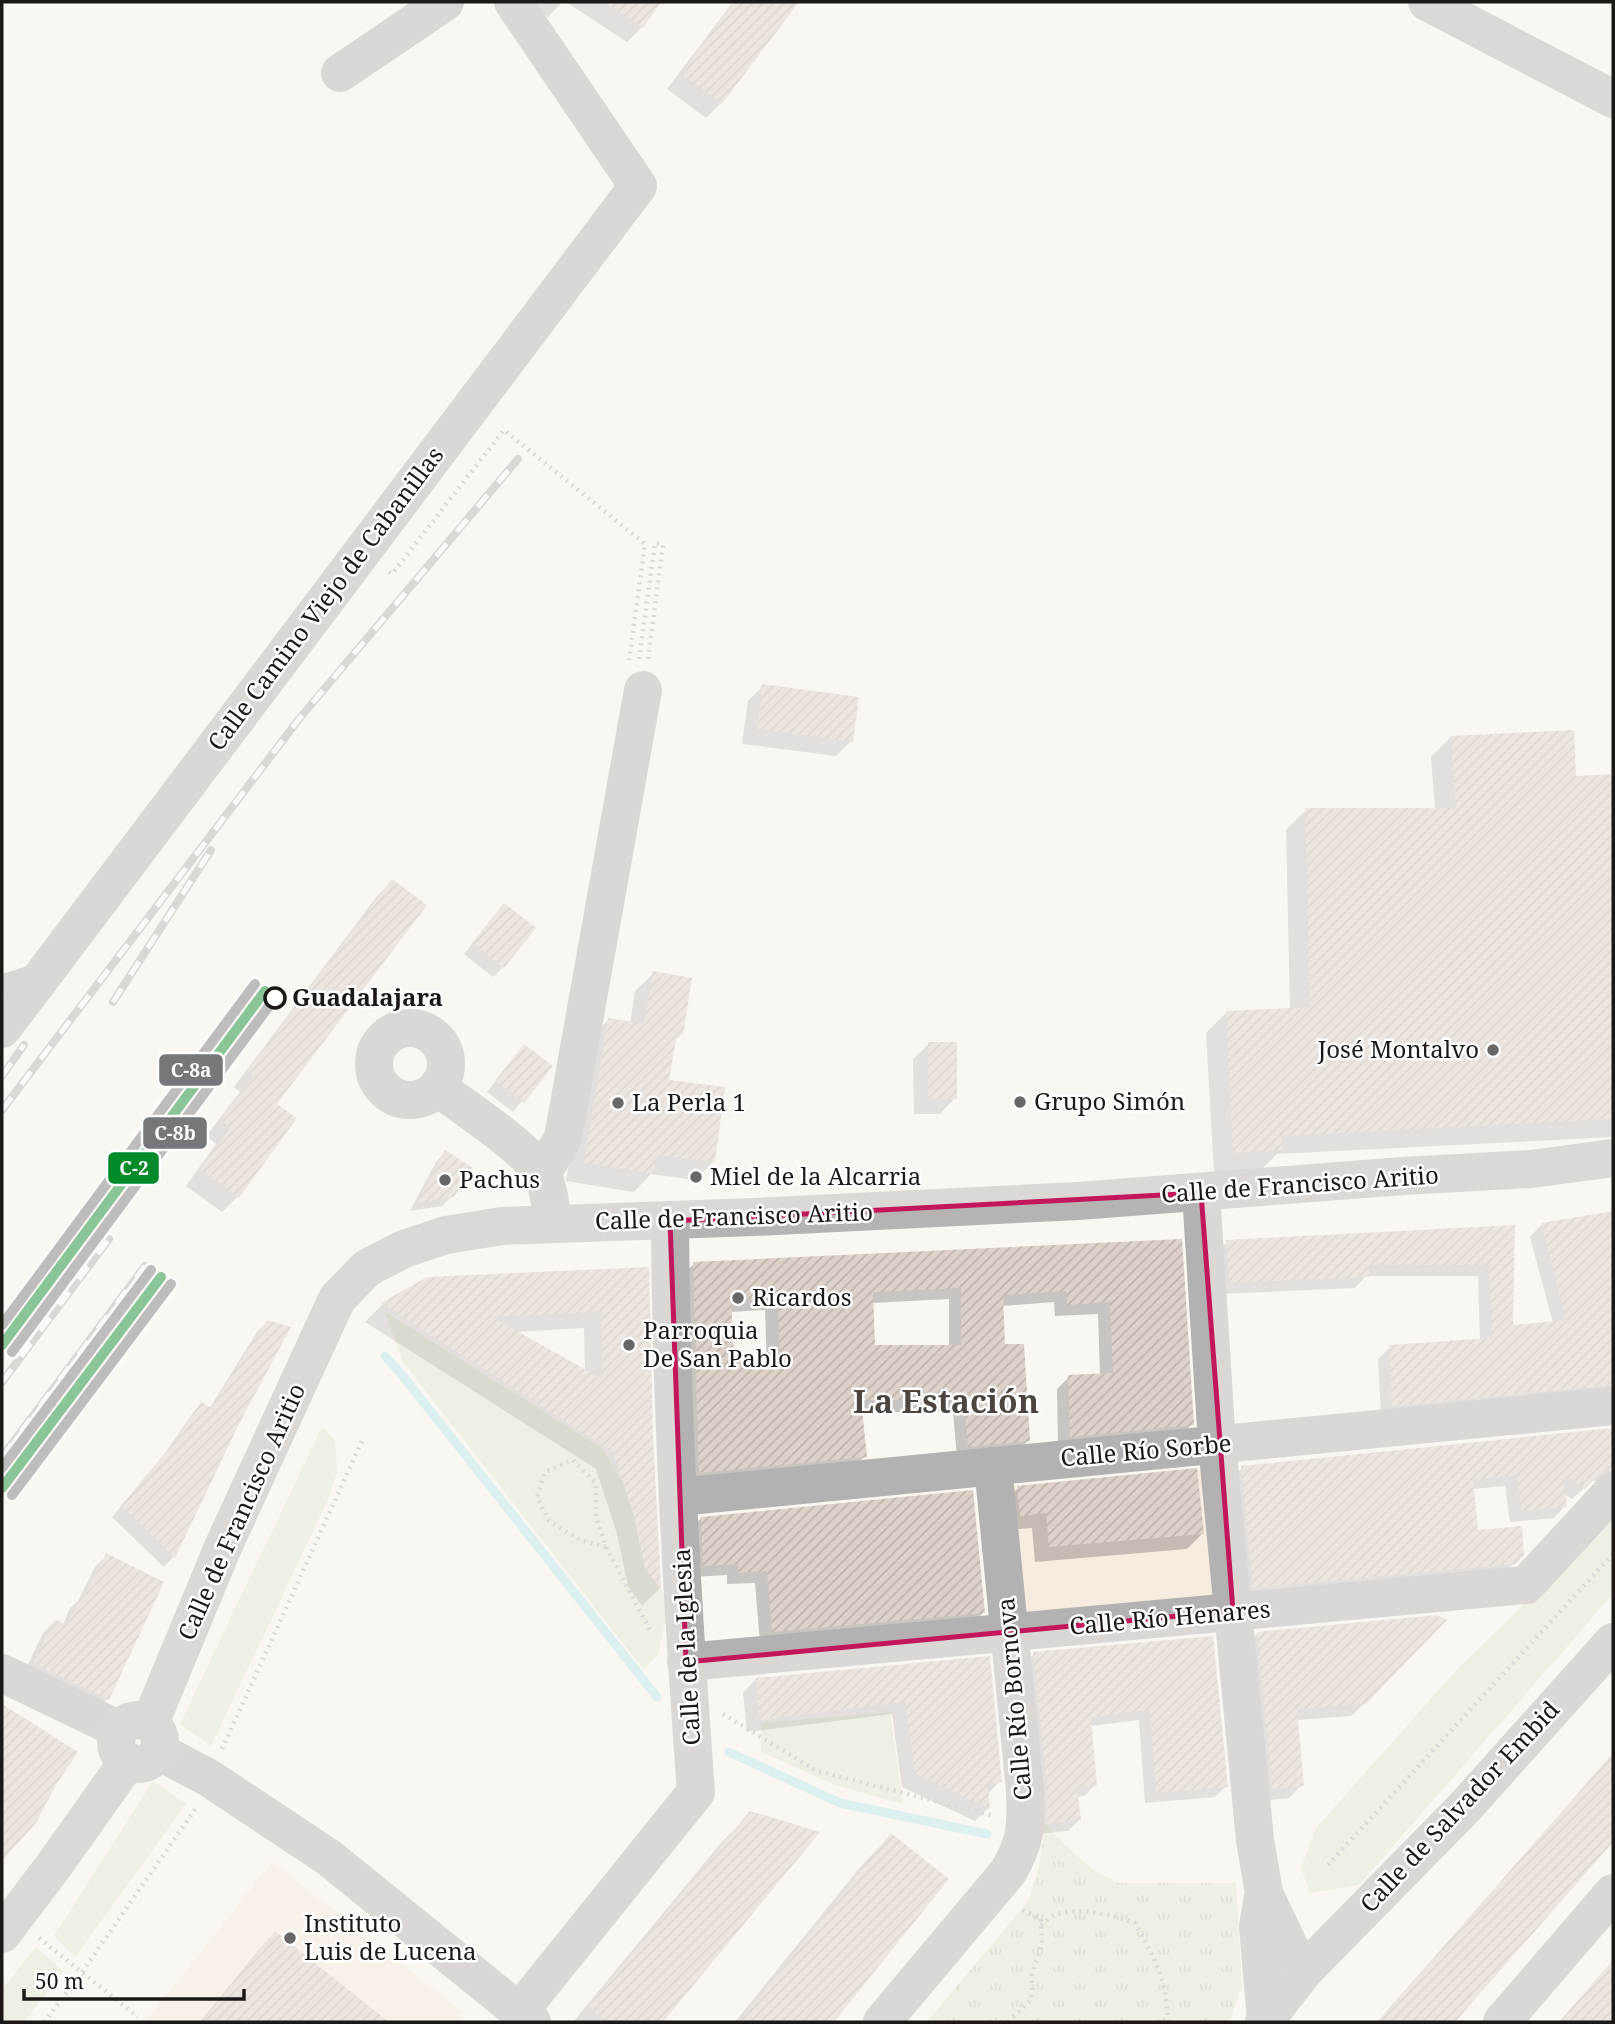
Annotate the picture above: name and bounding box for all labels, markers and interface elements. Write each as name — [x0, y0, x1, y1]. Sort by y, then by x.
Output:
street label: Calle Camino Viejo de Cabanillas — [199, 439, 450, 757]
place label: Guadalajara — [292, 980, 443, 1013]
marker: Guadalajara — [264, 987, 286, 1009]
place label: José Montalvo — [1317, 1032, 1479, 1065]
marker: José Montalvo — [1485, 1042, 1501, 1058]
line badge: C-8a — [158, 1053, 224, 1087]
text: C-8a — [171, 1057, 211, 1083]
place label: Grupo Simón — [1034, 1084, 1185, 1117]
place label: La Perla 1 — [632, 1085, 746, 1118]
marker: Grupo Simón — [1012, 1094, 1028, 1110]
marker: La Perla 1 — [610, 1095, 626, 1111]
line badge: C-8b — [142, 1116, 208, 1150]
text: C-8b — [154, 1120, 196, 1146]
line badge: C-2 — [107, 1151, 160, 1185]
text: C-2 — [119, 1155, 149, 1181]
street label: Calle de Francisco Aritio — [1160, 1157, 1440, 1210]
place label: Miel de la Alcarria — [710, 1159, 921, 1192]
place label: Pachus — [459, 1162, 540, 1195]
marker: Miel de la Alcarria — [688, 1169, 704, 1185]
marker: Pachus — [437, 1172, 453, 1188]
street label: Calle de Francisco Aritio — [594, 1194, 873, 1237]
place label: Ricardos — [752, 1280, 851, 1313]
marker: Ricardos — [730, 1290, 746, 1306]
place label: Parroquia De San Pablo — [643, 1313, 792, 1374]
marker: Parroquia De San Pablo — [621, 1337, 637, 1353]
street label: Calle de Francisco Aritio — [169, 1378, 312, 1645]
district label: La Estación — [853, 1379, 1039, 1422]
street label: Calle Río Sorbe — [1059, 1426, 1233, 1473]
street label: Calle de la Iglesia — [664, 1548, 707, 1746]
street label: Calle Río Henares — [1068, 1591, 1272, 1642]
street label: Calle Río Bornova — [988, 1596, 1039, 1802]
street label: Calle de Salvador Embid — [1352, 1693, 1566, 1919]
place label: Instituto Luis de Lucena — [304, 1906, 477, 1967]
marker: Instituto Luis de Lucena — [282, 1930, 298, 1946]
scale bar — [24, 1958, 245, 2002]
text: 50 m — [35, 1967, 84, 1995]

